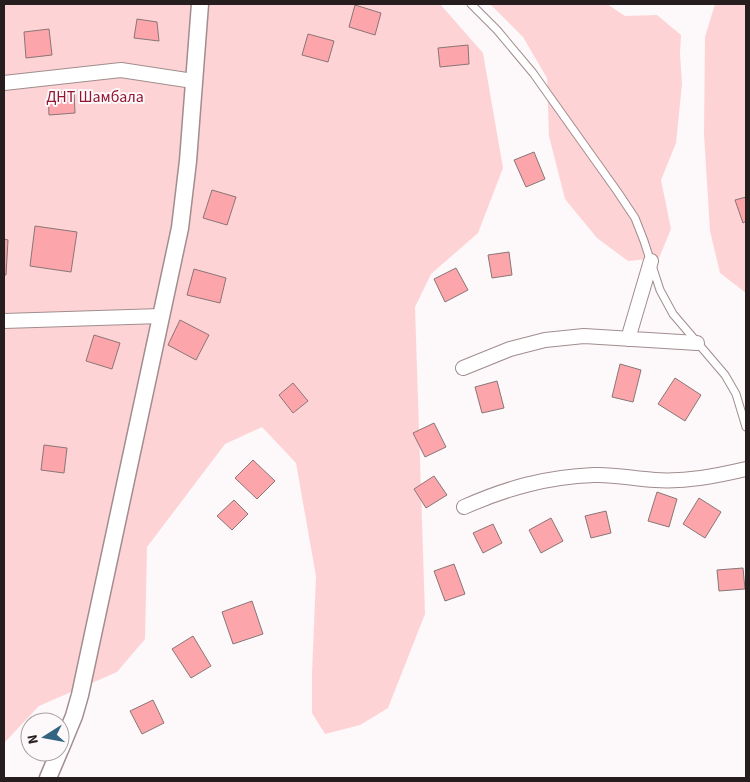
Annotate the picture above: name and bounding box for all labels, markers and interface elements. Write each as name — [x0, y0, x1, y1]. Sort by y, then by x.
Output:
park label: ДНТ Шамбала — [46, 86, 144, 108]
north arrow — [20, 712, 70, 762]
text: N — [23, 733, 44, 746]

